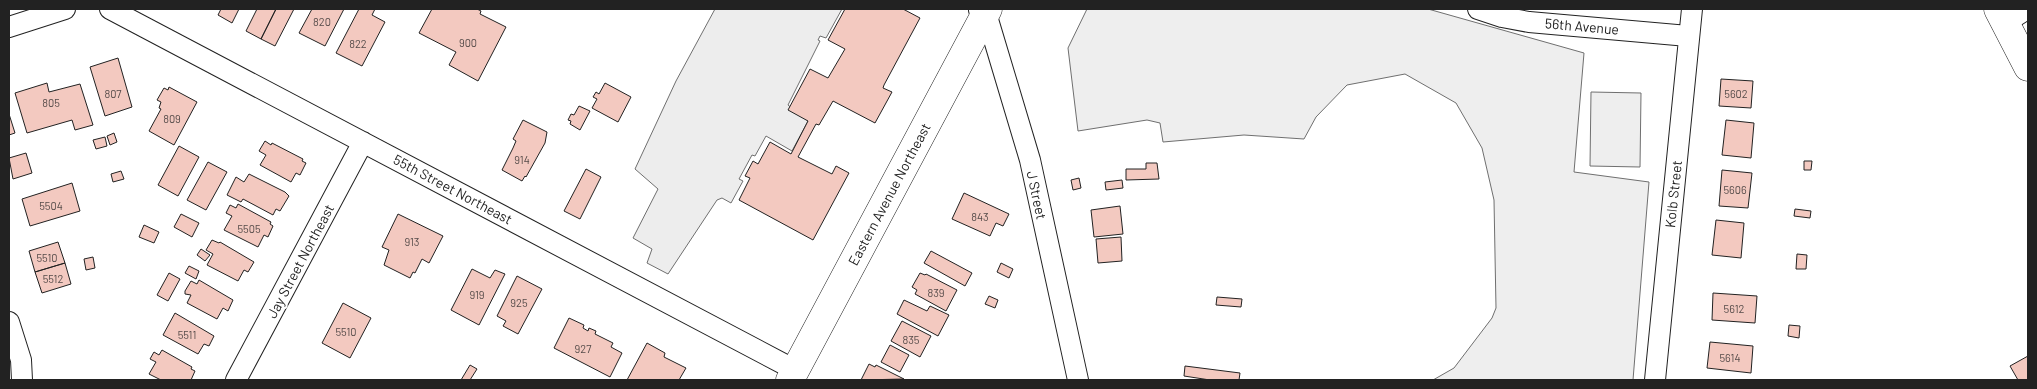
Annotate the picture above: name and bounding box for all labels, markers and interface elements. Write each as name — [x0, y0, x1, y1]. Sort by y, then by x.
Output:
street label: 56th Avenue — [1544, 14, 1620, 38]
house number: 820 — [313, 15, 331, 28]
house number: 900 — [459, 36, 477, 49]
house number: 822 — [349, 37, 367, 50]
house number: 807 — [104, 87, 122, 100]
house number: 5602 — [1724, 87, 1748, 100]
house number: 805 — [42, 96, 60, 109]
house number: 809 — [163, 112, 181, 125]
street label: Eastern Avenue Northeast — [844, 120, 934, 268]
street label: 55th Street Northeast — [391, 150, 515, 228]
house number: 914 — [514, 153, 530, 166]
street label: Kolb Street — [1661, 159, 1685, 229]
street label: J Street — [1024, 169, 1050, 221]
house number: 5606 — [1723, 183, 1747, 196]
house number: 5504 — [39, 199, 63, 212]
street label: Jay Street Northeast — [263, 201, 337, 321]
house number: 843 — [971, 210, 989, 223]
house number: 5505 — [237, 222, 261, 235]
house number: 913 — [404, 235, 420, 248]
house number: 5510 — [36, 251, 58, 264]
house number: 5512 — [43, 272, 63, 285]
house number: 839 — [927, 286, 945, 299]
house number: 919 — [469, 288, 485, 301]
house number: 925 — [510, 296, 528, 309]
house number: 5612 — [1724, 302, 1745, 315]
house number: 5510 — [335, 325, 357, 338]
house number: 5511 — [178, 328, 196, 341]
house number: 835 — [902, 333, 920, 346]
house number: 927 — [575, 342, 591, 355]
house number: 5614 — [1719, 351, 1741, 364]

